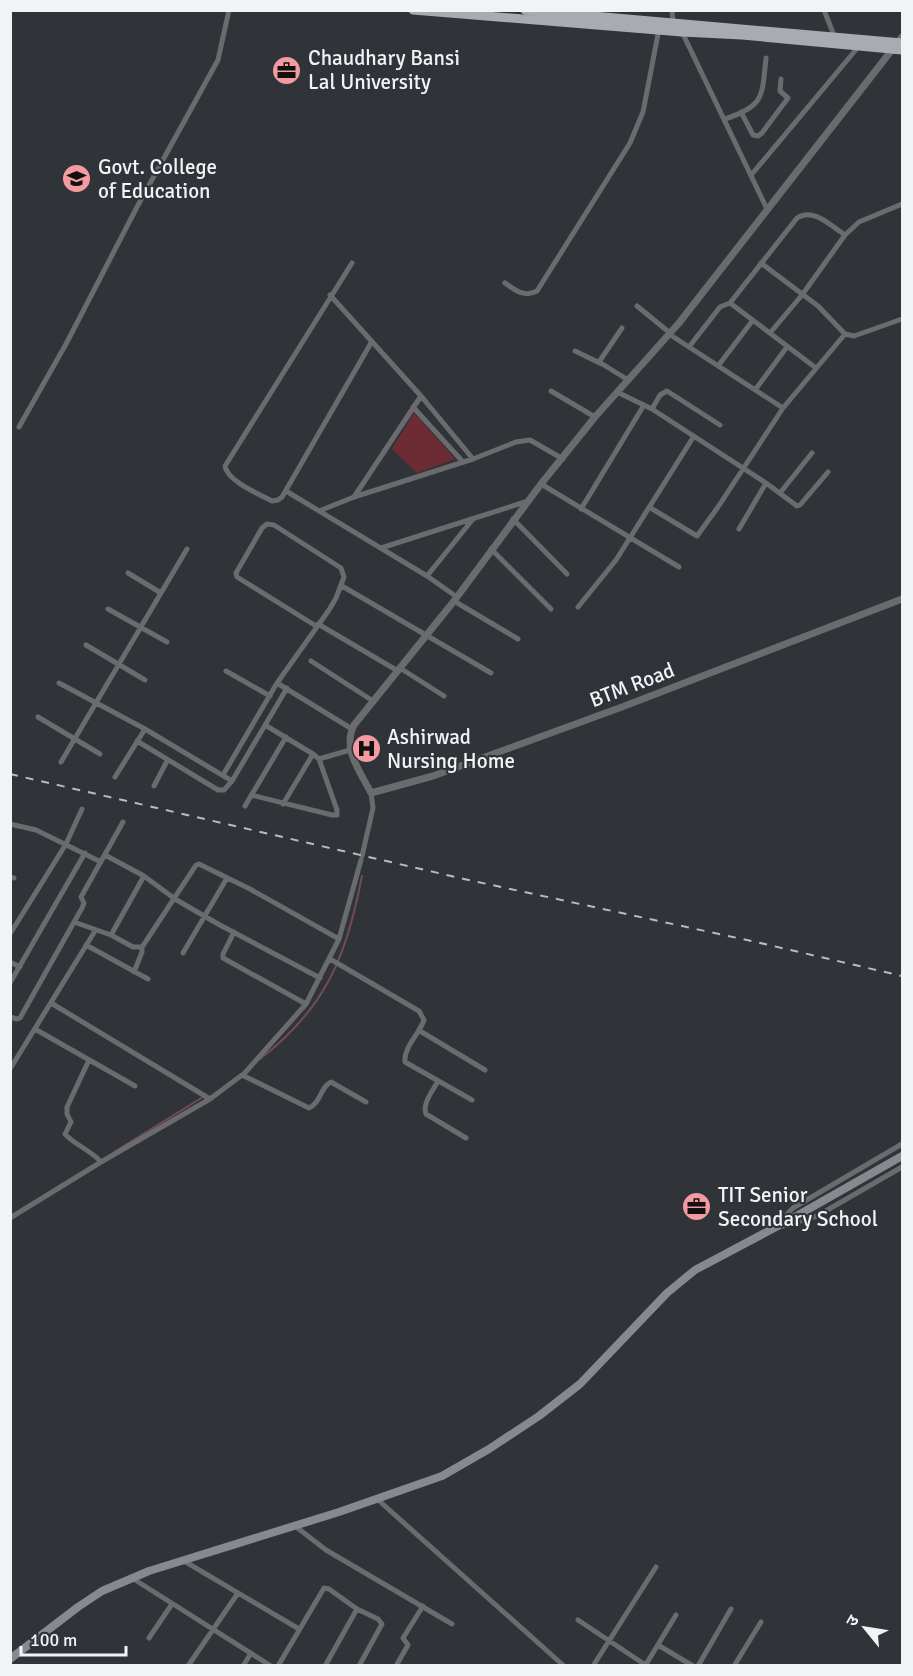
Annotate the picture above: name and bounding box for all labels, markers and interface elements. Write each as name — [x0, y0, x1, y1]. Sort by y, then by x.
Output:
place label: Chaudhary Bansi Lal University — [308, 45, 460, 95]
office icon: Chaudhary Bansi Lal University — [271, 54, 303, 86]
place label: Govt. College of Education — [98, 154, 217, 204]
school or university icon: Govt. College of Education — [61, 163, 93, 195]
street label: BTM Road — [586, 657, 678, 713]
place label: Ashirwad Nursing Home — [387, 724, 515, 774]
hospital icon: Ashirwad Nursing Home — [350, 733, 382, 765]
place label: TIT Senior Secondary School — [718, 1182, 878, 1232]
office icon: TIT Senior Secondary School — [681, 1191, 713, 1223]
north arrow — [835, 1598, 895, 1658]
text: उ — [842, 1611, 864, 1630]
scale bar — [21, 1619, 126, 1657]
text: 100 m — [30, 1629, 77, 1651]

